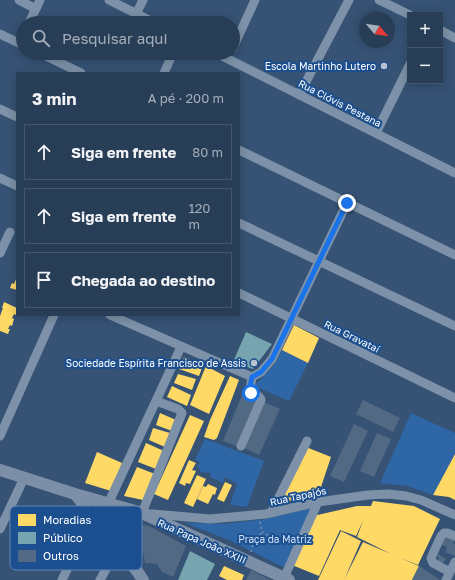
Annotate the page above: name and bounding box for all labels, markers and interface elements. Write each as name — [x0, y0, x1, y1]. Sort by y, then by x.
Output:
north arrow — [359, 12, 395, 48]
map controls — [407, 12, 443, 84]
button: + — [407, 12, 443, 48]
search box — [16, 16, 240, 60]
icon: search — [30, 27, 52, 49]
text: Pesquisar aqui — [62, 29, 167, 47]
button: − — [407, 48, 443, 84]
place label: Escola Martinho Lutero — [265, 60, 376, 72]
marker: Escola Martinho Lutero — [379, 61, 389, 71]
street label: Rua Clóvis Pestana — [296, 77, 384, 129]
text: 3 min — [32, 88, 76, 109]
text: A pé · 200 m — [148, 90, 224, 106]
icon: ahead — [33, 141, 55, 163]
text: Siga em frente — [71, 143, 176, 161]
text: 80 m — [192, 144, 223, 160]
route end — [338, 194, 356, 212]
text: 120 m — [188, 200, 210, 232]
icon: ahead — [33, 205, 55, 227]
text: Siga em frente — [71, 207, 176, 225]
icon: arrive — [33, 269, 55, 291]
text: Chegada ao destino — [71, 271, 215, 289]
street label: Rua Gravataí — [322, 317, 383, 355]
place label: Sociedade Espírita Francisco de Assis — [66, 357, 246, 369]
marker: Sociedade Espírita Francisco de Assis — [249, 358, 259, 368]
route start — [242, 384, 260, 402]
street label: Rua Tapajós — [269, 484, 327, 508]
legend — [10, 506, 142, 570]
text: Moradias — [43, 513, 91, 526]
street label: Rua Papa João XXIII — [156, 516, 248, 566]
text: Público — [43, 531, 83, 544]
park label: Praça da Matriz — [238, 533, 312, 545]
text: Outros — [43, 549, 79, 562]

